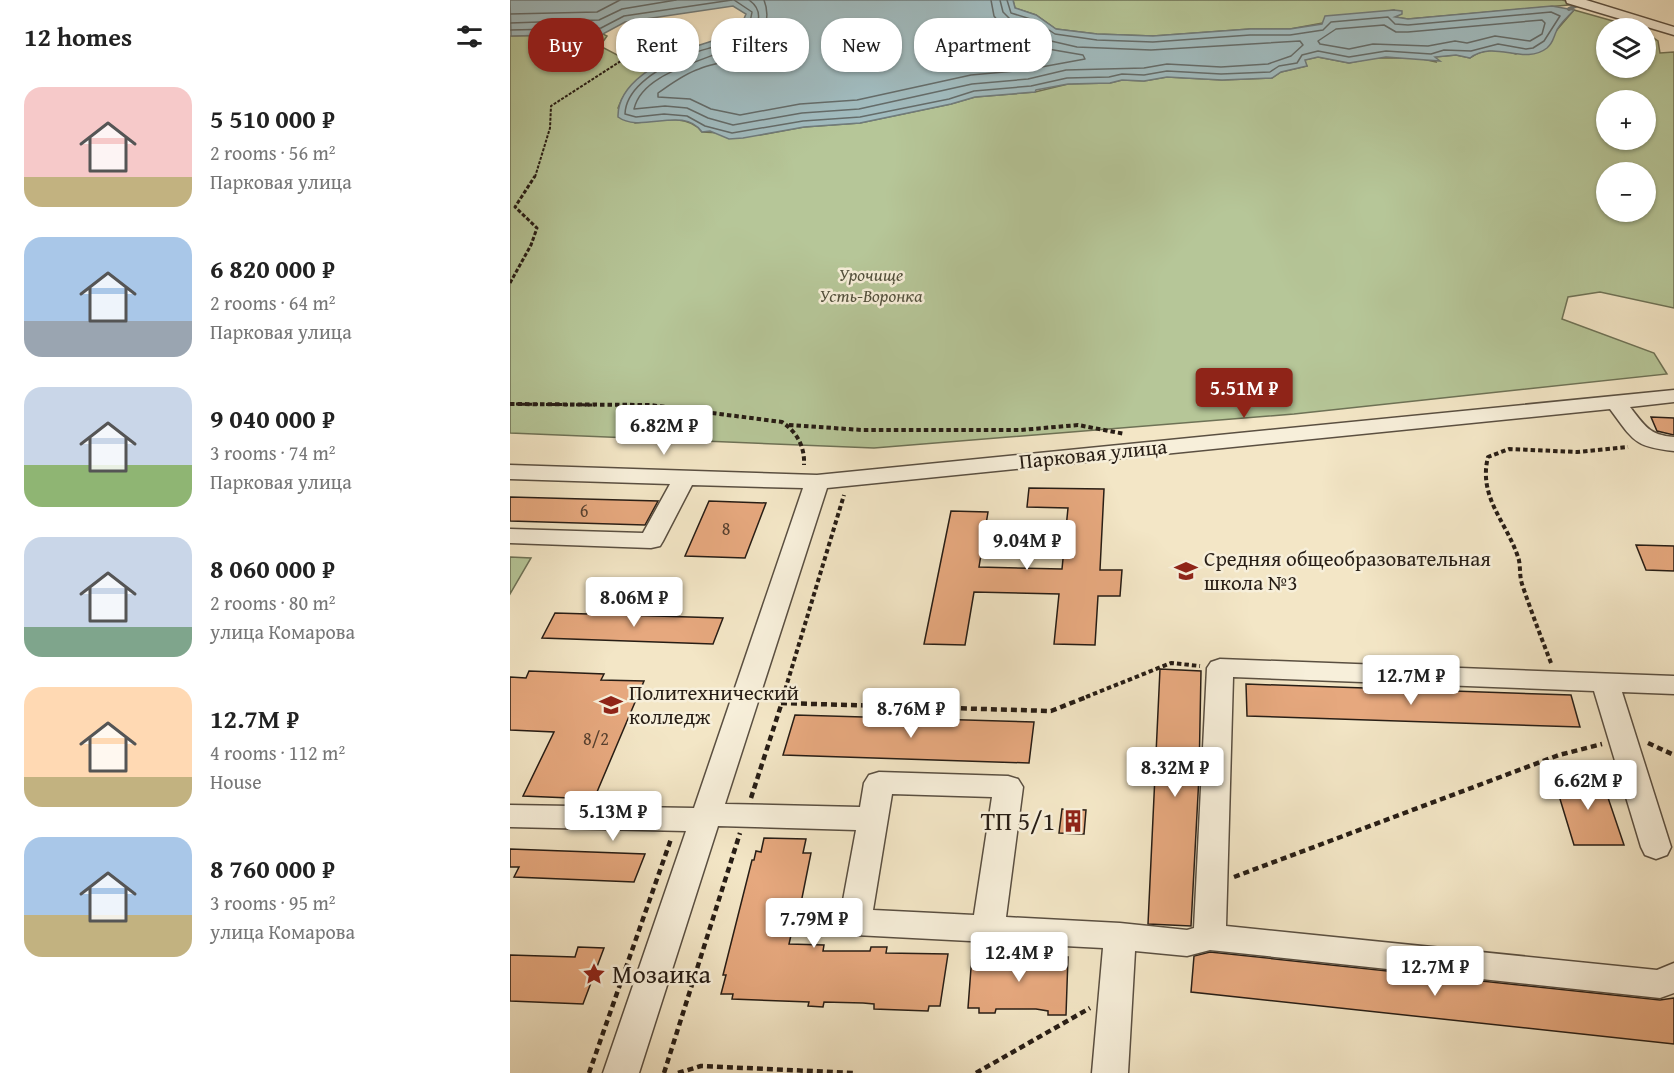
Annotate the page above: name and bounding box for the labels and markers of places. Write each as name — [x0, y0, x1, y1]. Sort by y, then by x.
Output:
pin: 5.51M ₽ — [1189, 368, 1299, 419]
pin: 6.82M ₽ — [609, 405, 719, 456]
pin: 9.04M ₽ — [972, 520, 1082, 571]
place label: Средняя общеобразовательная школа №3 — [1204, 543, 1491, 598]
school or university icon: Средняя общеобразовательная школа №3 — [1173, 558, 1199, 584]
pin: 8.06M ₽ — [579, 577, 689, 628]
pin: 12.7M ₽ — [1356, 655, 1466, 706]
place label: Политехнический колледж — [629, 677, 799, 732]
pin: 8.76M ₽ — [856, 688, 966, 739]
school or university icon: Политехнический колледж — [598, 692, 624, 718]
pin: 8.32M ₽ — [1120, 747, 1230, 798]
pin: 6.62M ₽ — [1533, 760, 1643, 811]
pin: 5.13M ₽ — [558, 791, 668, 842]
place label: ТП 5/1 — [981, 801, 1055, 840]
building icon: ТП 5/1 — [1060, 808, 1086, 834]
pin: 7.79M ₽ — [759, 898, 869, 949]
pin: 12.4M ₽ — [964, 932, 1074, 983]
pin: 12.7M ₽ — [1380, 946, 1490, 997]
place label: Мозаика — [612, 954, 711, 993]
place icon: Мозаика — [581, 961, 607, 987]

